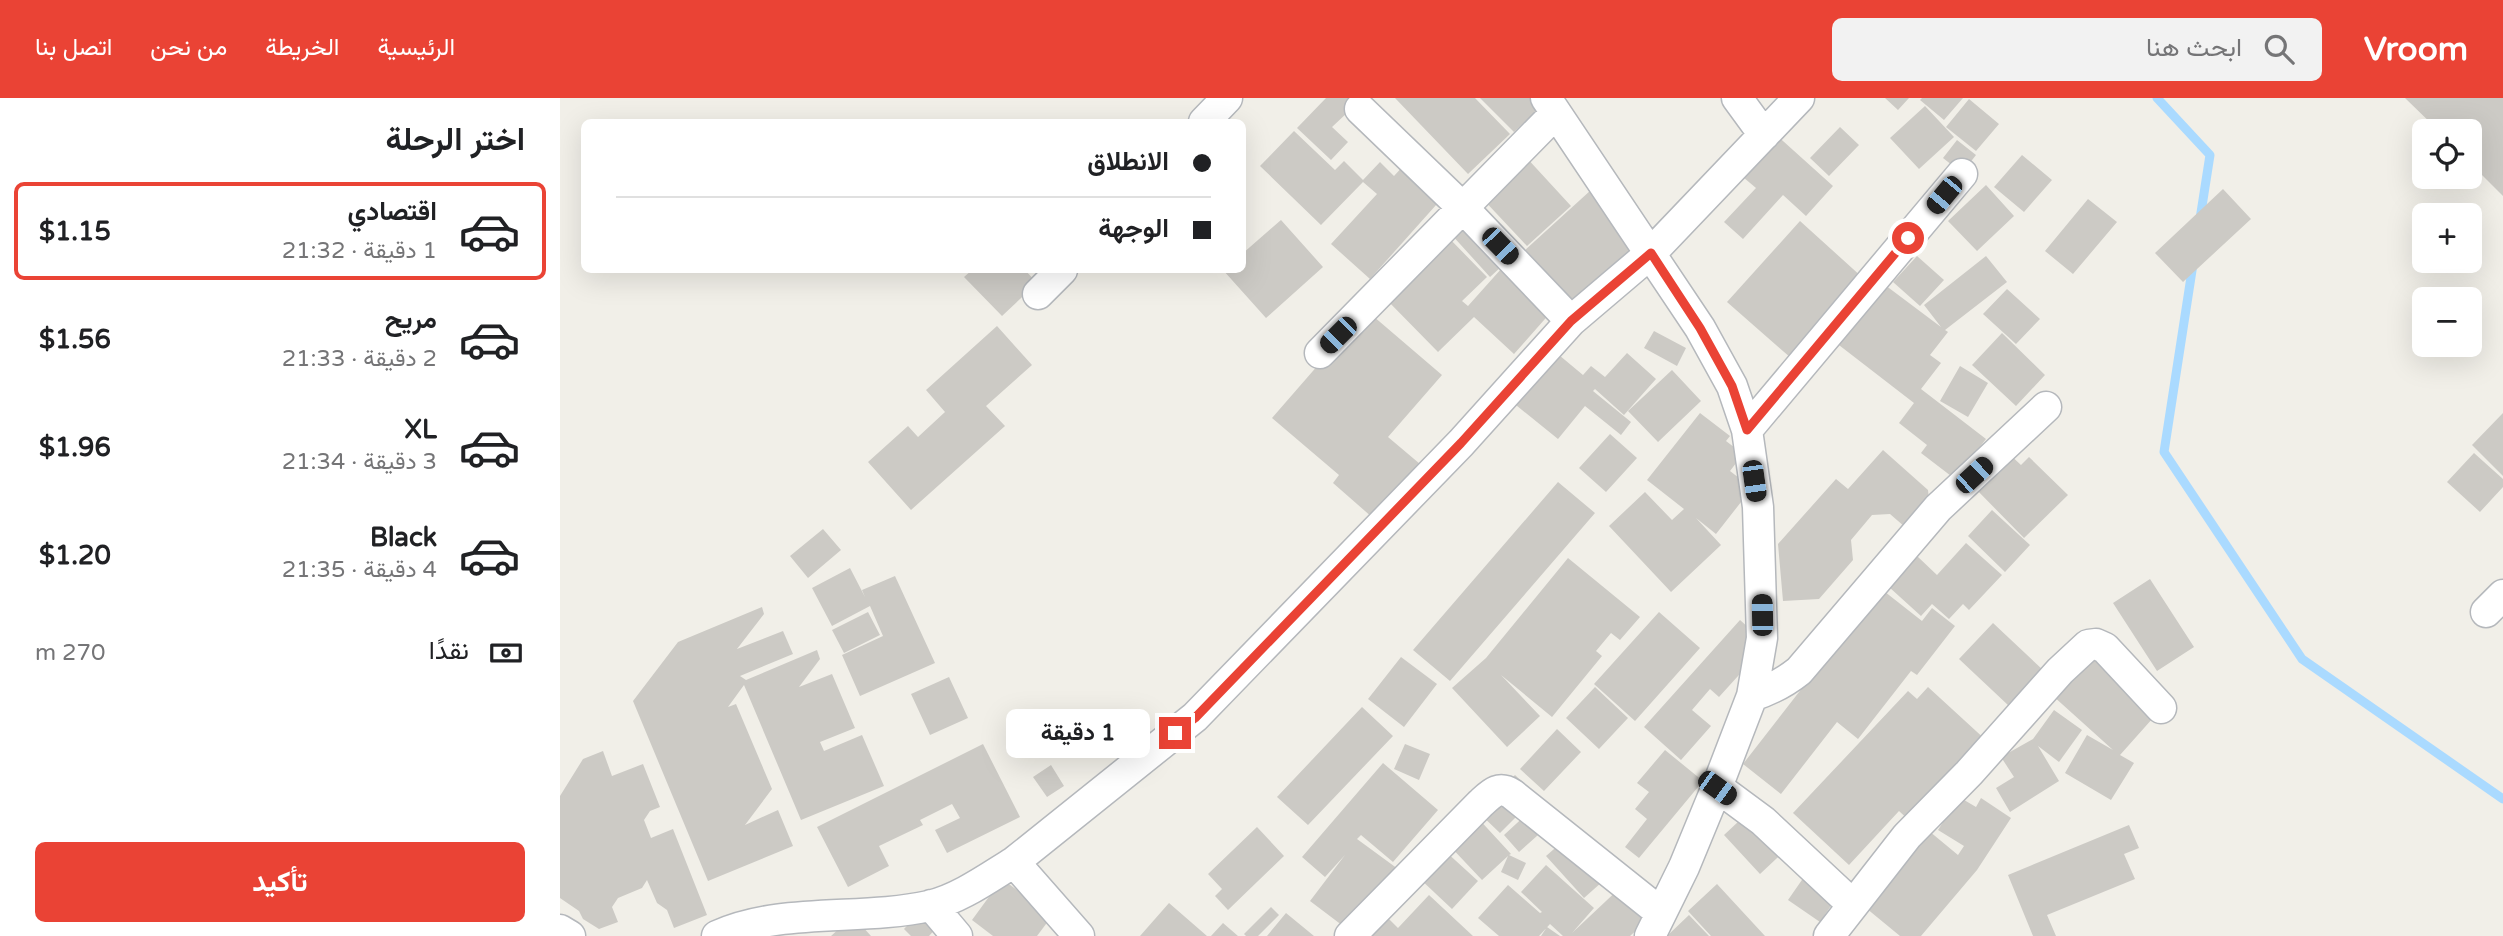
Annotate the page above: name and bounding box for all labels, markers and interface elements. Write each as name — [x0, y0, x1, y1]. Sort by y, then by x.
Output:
search box — [1832, 18, 2322, 81]
icon: search — [2260, 30, 2298, 68]
text: Vroom — [2364, 30, 2468, 69]
text: ابحث هنا — [2146, 32, 2242, 63]
text: اتصل بنا — [35, 33, 112, 62]
text: من نحن — [150, 33, 227, 62]
text: الخريطة — [265, 33, 339, 62]
text: الرئيسية — [377, 33, 455, 62]
map controls — [2412, 119, 2482, 357]
button: locate — [2412, 119, 2482, 189]
text: اختر الرحلة — [385, 121, 525, 159]
text: الانطلاق — [1087, 146, 1169, 177]
car — [1923, 172, 1966, 218]
text: اقتصادي — [348, 196, 437, 227]
icon: car — [458, 200, 521, 263]
button: + — [2412, 203, 2482, 273]
text: الوجهة — [1098, 213, 1169, 244]
text: $1.15 — [39, 216, 111, 247]
route start — [1892, 222, 1924, 254]
car — [1478, 224, 1523, 268]
text: 1 دقيقة · 21:32 — [282, 237, 437, 265]
button: − — [2412, 287, 2482, 357]
text: مريح — [385, 304, 437, 335]
icon: car — [458, 308, 521, 371]
car — [1316, 313, 1361, 357]
text: $1.56 — [39, 324, 111, 355]
text: 2 دقيقة · 21:33 — [282, 345, 437, 373]
text: XL — [405, 414, 437, 445]
icon: car — [458, 416, 521, 479]
text: $1.96 — [39, 432, 111, 463]
text: 3 دقيقة · 21:34 — [282, 448, 437, 476]
car — [1952, 453, 1997, 497]
car — [1741, 459, 1768, 503]
text: Black — [370, 522, 437, 553]
icon: car — [458, 524, 521, 587]
text: $1.20 — [39, 540, 111, 571]
text: 4 دقيقة · 21:35 — [282, 556, 437, 584]
car — [1752, 594, 1773, 636]
icon: cash — [487, 634, 525, 672]
text: نقدًا — [429, 635, 469, 666]
text: 270 m — [35, 639, 105, 667]
callout: 1 دقيقة — [1007, 708, 1150, 758]
route end — [1159, 717, 1191, 749]
text: 1 دقيقة — [1041, 719, 1115, 747]
car — [1694, 767, 1741, 809]
button: تأكيد — [35, 842, 525, 922]

